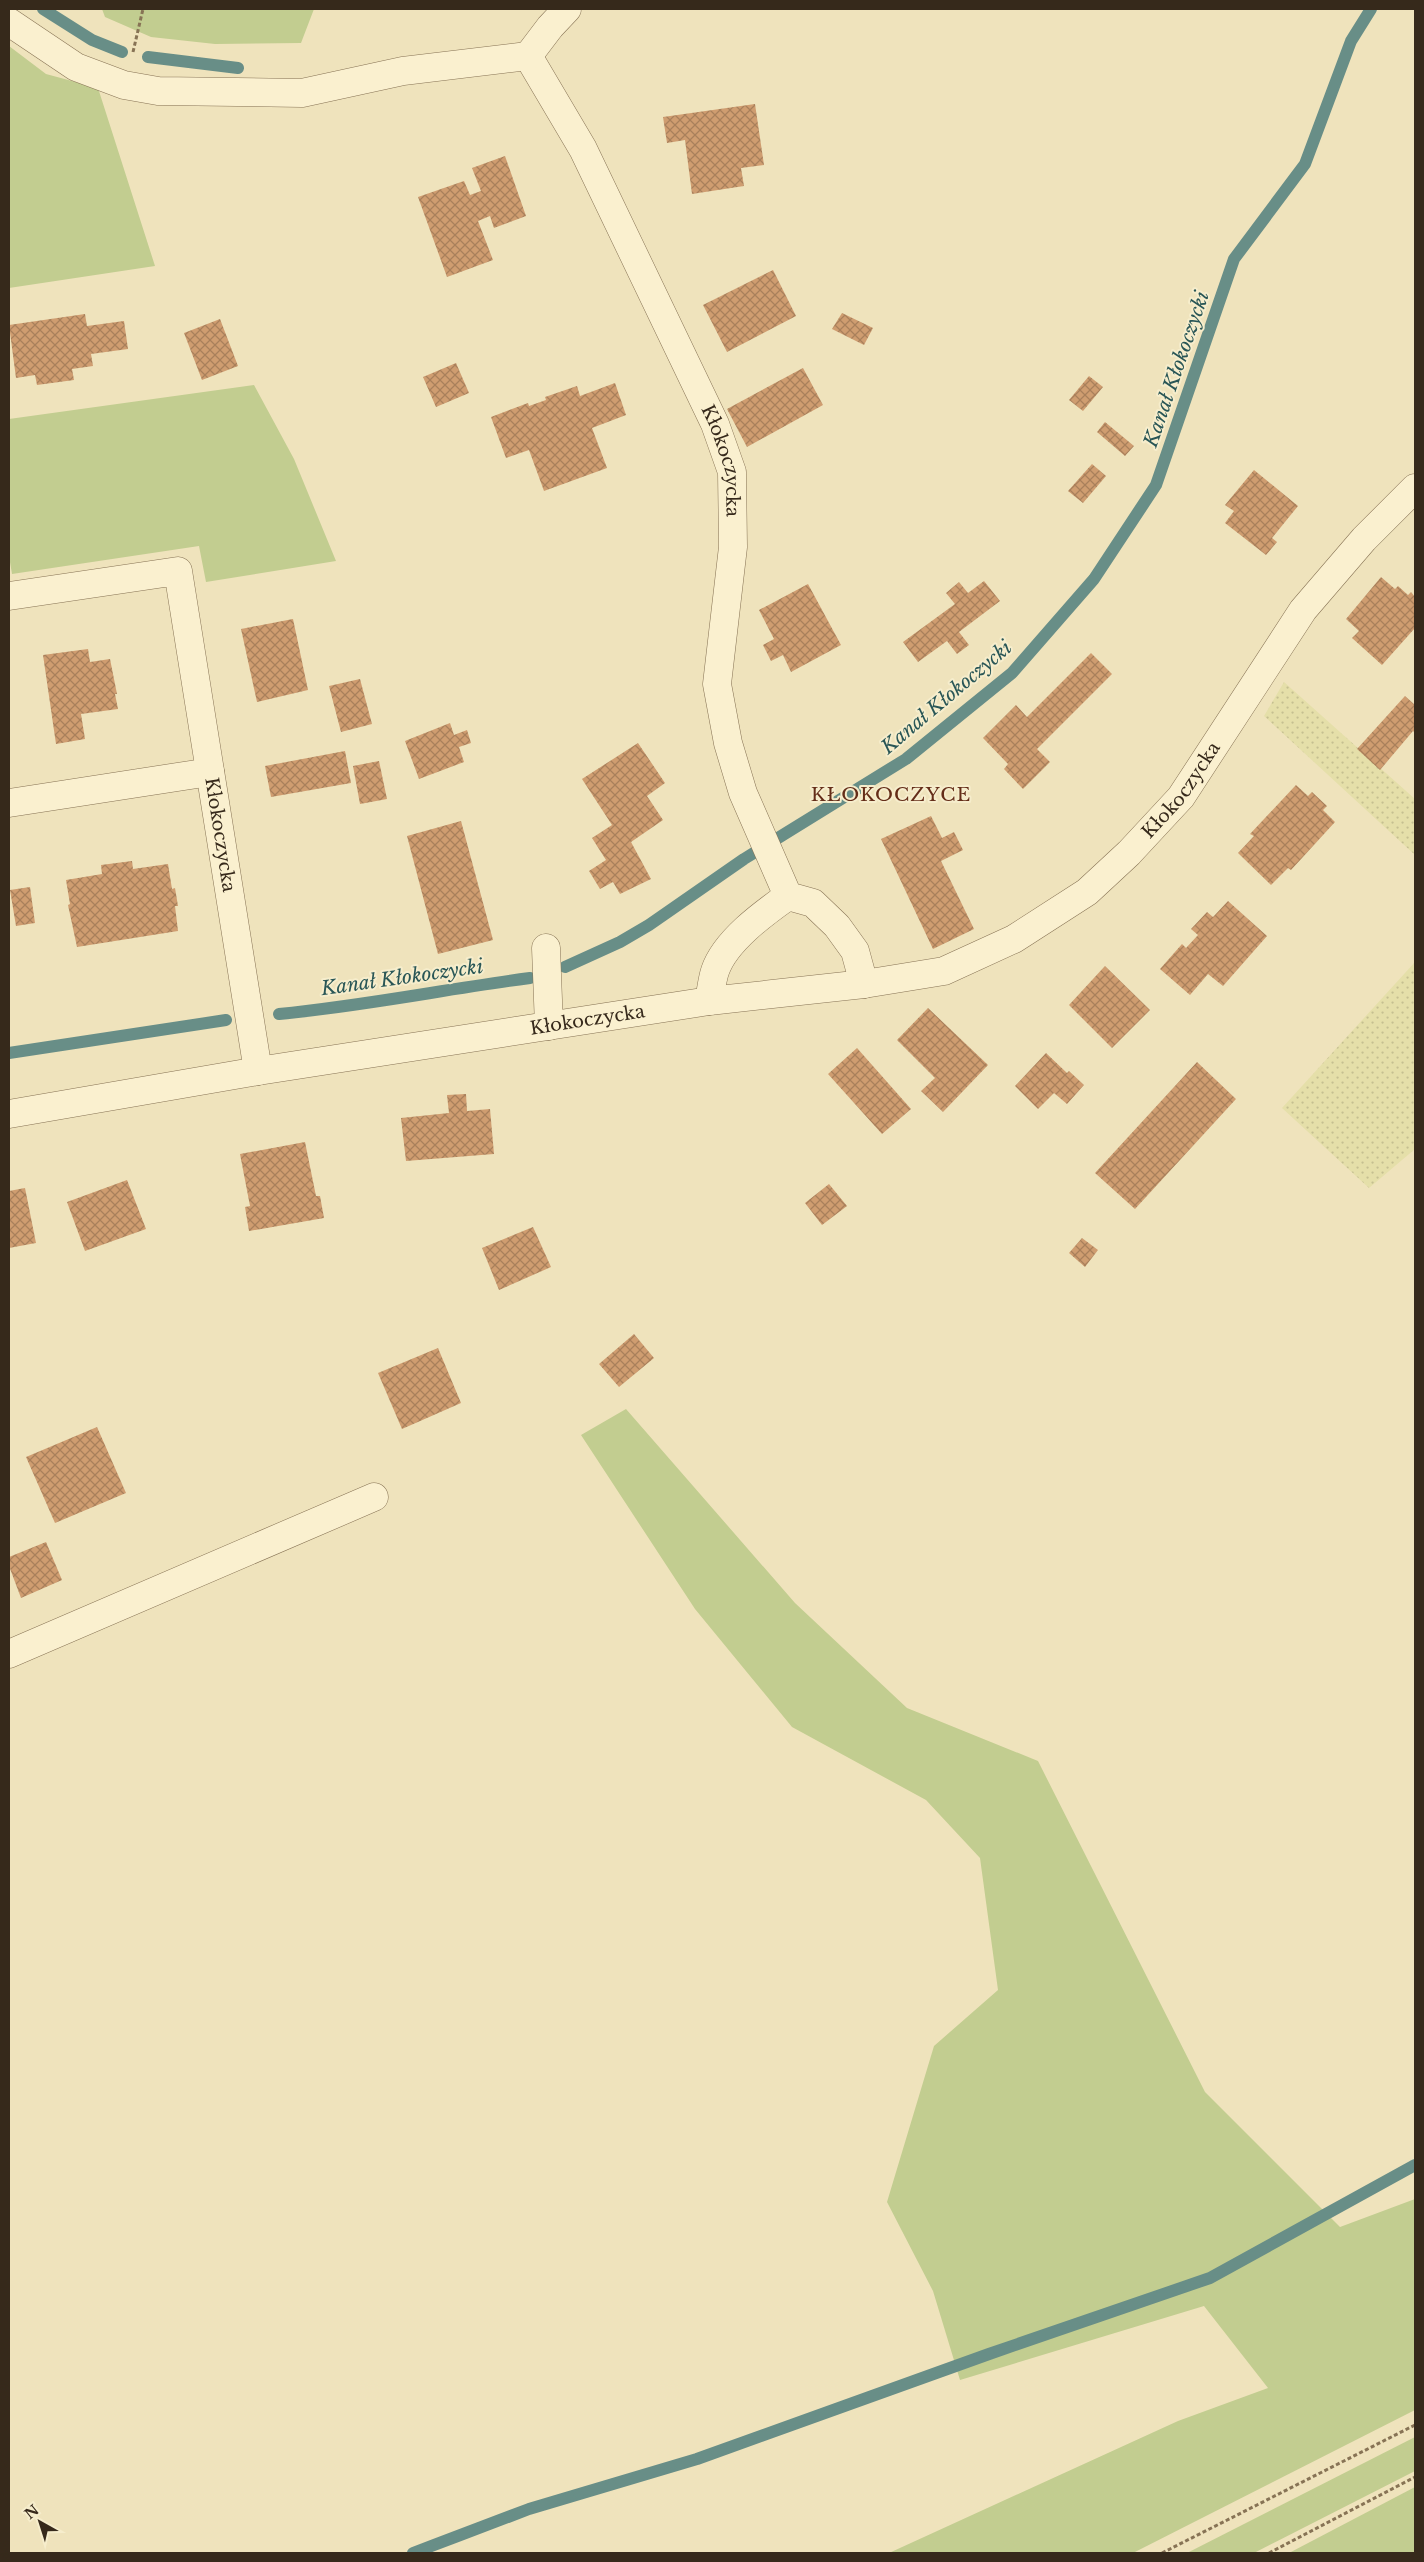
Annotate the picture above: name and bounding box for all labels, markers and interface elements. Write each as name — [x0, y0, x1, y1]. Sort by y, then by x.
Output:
water label: Kanał Kłokoczycki — [1139, 288, 1214, 451]
street label: Kłokoczycka — [696, 401, 744, 517]
water label: Kanał Kłokoczycki — [876, 636, 1017, 759]
street label: Kłokoczycka — [1137, 738, 1225, 843]
street label: Kłokoczycka — [200, 776, 240, 894]
district label: KŁOKOCZYCE — [811, 783, 971, 806]
water label: Kanał Kłokoczycki — [319, 955, 485, 1000]
street label: Kłokoczycka — [528, 1000, 646, 1040]
north arrow — [15, 2497, 65, 2547]
text: N — [21, 2501, 43, 2523]

